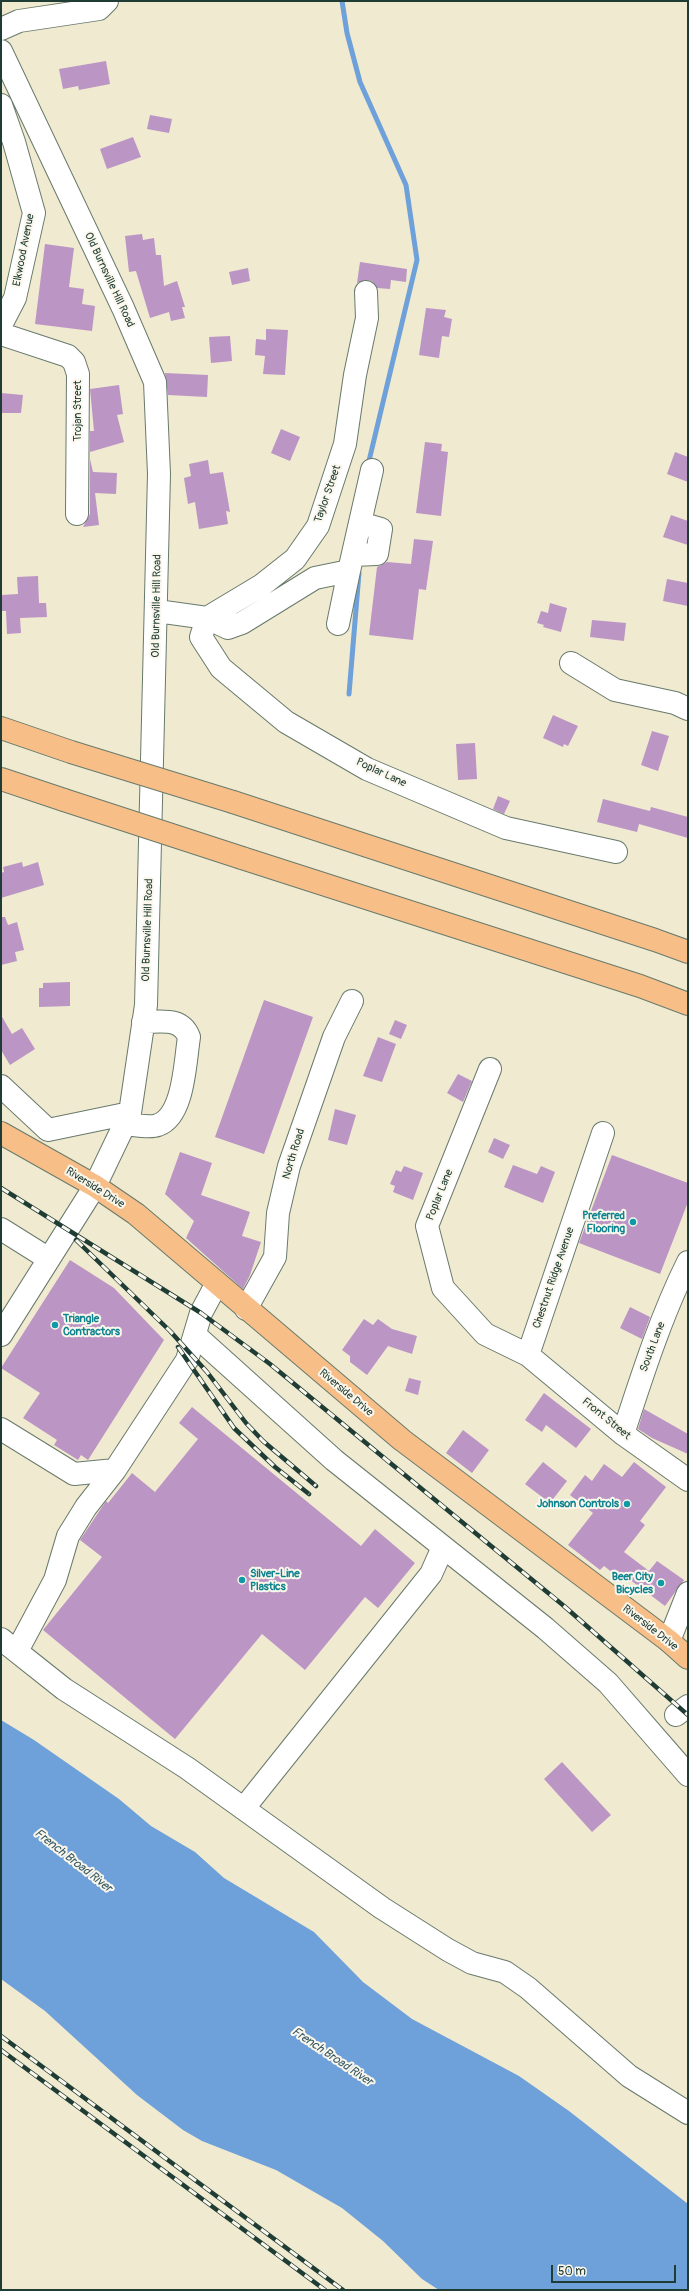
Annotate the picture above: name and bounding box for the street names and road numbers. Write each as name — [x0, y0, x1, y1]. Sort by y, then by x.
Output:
street label: Elkwood Avenue — [10, 213, 38, 287]
street label: Old Burnsville Hill Road — [81, 230, 137, 330]
street label: Trojan Street — [71, 380, 85, 442]
street label: Taylor Street — [312, 464, 344, 524]
street label: Old Burnsville Hill Road — [149, 554, 165, 658]
street label: Poplar Lane — [354, 756, 408, 790]
street label: Old Burnsville Hill Road — [140, 878, 156, 982]
street label: North Road — [280, 1127, 308, 1181]
street label: Riverside Drive — [63, 1165, 127, 1211]
street label: Poplar Lane — [424, 1168, 456, 1222]
street label: Chestnut Ridge Avenue — [530, 1226, 578, 1330]
street label: South Lane — [637, 1320, 669, 1374]
street label: Riverside Drive — [316, 1367, 376, 1419]
street label: Front Street — [579, 1395, 633, 1443]
street label: Riverside Drive — [620, 1602, 680, 1654]

